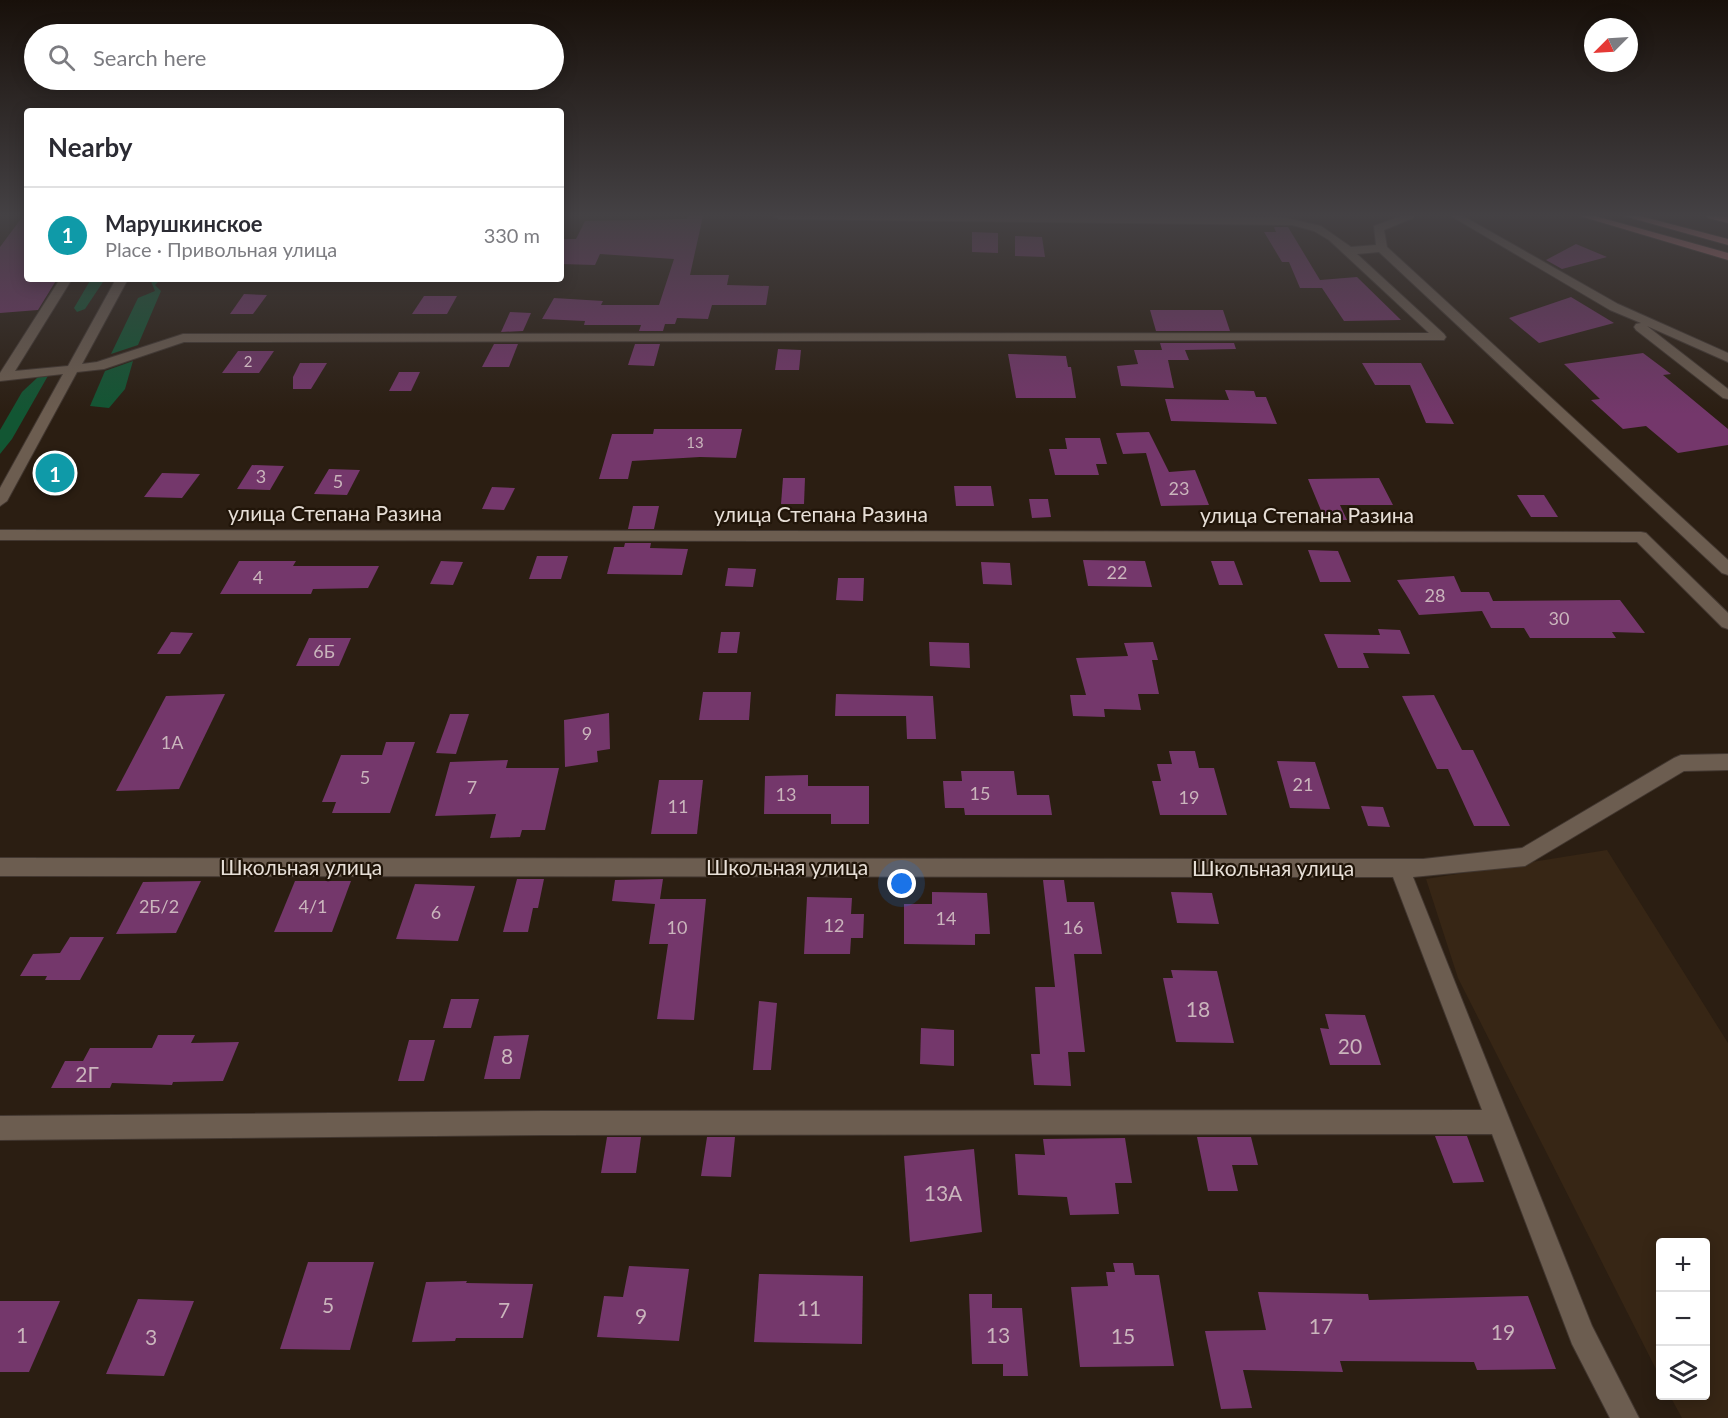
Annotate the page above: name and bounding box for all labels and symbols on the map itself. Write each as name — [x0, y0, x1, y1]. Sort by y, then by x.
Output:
north arrow — [1584, 18, 1638, 72]
house number: 2 — [244, 352, 252, 370]
house number: 13 — [686, 433, 704, 451]
pin: 1 — [36, 450, 74, 496]
house number: 3 — [256, 465, 266, 487]
house number: 5 — [333, 470, 343, 492]
house number: 23 — [1169, 477, 1189, 499]
street label: улица Степана Разина — [228, 500, 442, 525]
street label: улица Степана Разина — [714, 501, 928, 526]
street label: улица Степана Разина — [1200, 502, 1414, 527]
house number: 22 — [1107, 561, 1127, 583]
house number: 4 — [253, 566, 263, 588]
house number: 28 — [1425, 584, 1445, 606]
house number: 30 — [1549, 607, 1569, 629]
house number: 6Б — [313, 640, 335, 662]
house number: 9 — [582, 722, 592, 744]
house number: 1А — [161, 731, 184, 753]
house number: 5 — [360, 766, 370, 788]
house number: 21 — [1293, 773, 1313, 795]
house number: 7 — [467, 776, 477, 798]
house number: 15 — [970, 782, 990, 804]
house number: 13 — [776, 783, 796, 805]
house number: 19 — [1179, 786, 1199, 808]
house number: 11 — [668, 795, 688, 817]
street label: Школьная улица — [220, 854, 382, 879]
street label: Школьная улица — [706, 854, 868, 879]
street label: Школьная улица — [1192, 855, 1354, 880]
your location — [887, 869, 916, 898]
house number: 2Б/2 — [139, 895, 179, 917]
house number: 4/1 — [298, 895, 328, 917]
house number: 6 — [431, 901, 441, 923]
house number: 14 — [936, 907, 956, 929]
house number: 12 — [824, 914, 844, 936]
house number: 10 — [667, 916, 687, 938]
house number: 16 — [1063, 916, 1083, 938]
house number: 18 — [1186, 996, 1210, 1021]
house number: 20 — [1338, 1033, 1362, 1058]
house number: 8 — [501, 1043, 513, 1068]
house number: 2Г — [75, 1061, 99, 1086]
house number: 13А — [924, 1180, 963, 1205]
house number: 5 — [322, 1292, 334, 1317]
house number: 11 — [797, 1295, 821, 1320]
house number: 7 — [498, 1297, 510, 1322]
house number: 9 — [635, 1303, 647, 1328]
house number: 17 — [1309, 1313, 1333, 1338]
house number: 19 — [1491, 1319, 1515, 1344]
house number: 1 — [16, 1322, 28, 1347]
house number: 13 — [986, 1322, 1010, 1347]
house number: 15 — [1111, 1323, 1135, 1348]
house number: 3 — [145, 1324, 157, 1349]

